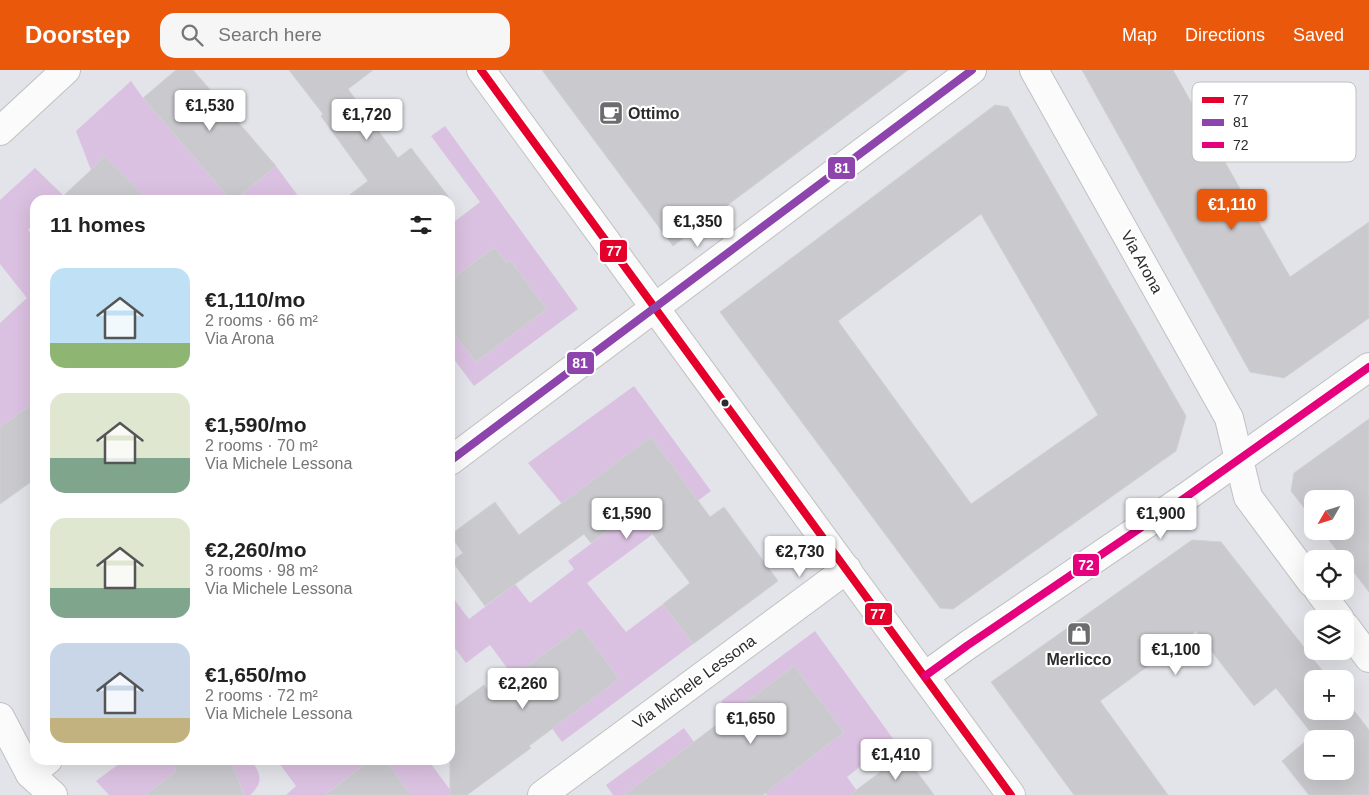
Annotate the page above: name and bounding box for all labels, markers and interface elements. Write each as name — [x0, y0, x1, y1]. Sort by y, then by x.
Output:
search box — [160, 13, 510, 58]
text: Doorstep — [25, 21, 130, 48]
icon: search — [178, 21, 206, 49]
text: Search here — [218, 24, 322, 45]
text: Map — [1122, 25, 1157, 45]
text: Directions — [1185, 25, 1265, 45]
text: Saved — [1293, 25, 1344, 45]
legend — [1192, 82, 1356, 162]
pin: €1,530 — [169, 90, 251, 132]
text: 77 — [1233, 92, 1249, 108]
text: €1,530 — [186, 97, 234, 114]
pin: €1,720 — [326, 98, 408, 141]
cafe icon: Ottimo — [598, 100, 624, 126]
place label: Ottimo — [628, 105, 680, 122]
text: €1,720 — [343, 106, 391, 123]
text: 81 — [1233, 114, 1249, 130]
text: 72 — [1233, 137, 1249, 153]
line badge: 81 — [827, 156, 856, 180]
text: 81 — [834, 160, 850, 176]
pin: €1,110 — [1191, 189, 1273, 231]
text: €1,110 — [1208, 196, 1256, 213]
pin: €1,350 — [657, 206, 739, 248]
icon: filters — [407, 211, 435, 239]
text: 11 homes — [50, 213, 146, 236]
text: €1,350 — [674, 213, 722, 230]
street label: Via Arona — [1118, 228, 1166, 296]
line badge: 77 — [599, 239, 628, 263]
text: 77 — [606, 243, 622, 259]
icon: home — [90, 288, 150, 348]
text: €1,110/mo — [205, 288, 305, 311]
text: 2 rooms · 66 m² — [205, 312, 318, 329]
text: Via Arona — [205, 330, 274, 347]
line badge: 81 — [566, 351, 595, 375]
text: 81 — [572, 355, 588, 371]
unlabelled marker — [720, 398, 730, 408]
icon: home — [90, 413, 150, 473]
text: €1,590/mo — [205, 413, 307, 436]
text: 2 rooms · 70 m² — [205, 437, 318, 454]
text: Via Michele Lessona — [205, 455, 352, 472]
north arrow — [1304, 490, 1354, 540]
map controls — [1304, 490, 1354, 780]
pin: €1,590 — [586, 498, 668, 540]
pin: €1,900 — [1120, 498, 1202, 540]
text: €1,590 — [603, 505, 651, 522]
text: €1,900 — [1137, 505, 1185, 522]
pin: €2,730 — [759, 536, 841, 578]
icon: home — [90, 538, 150, 598]
text: €2,260/mo — [205, 538, 307, 561]
text: €2,730 — [776, 543, 824, 560]
button: locate — [1304, 550, 1354, 600]
line badge: 72 — [1072, 553, 1100, 577]
text: 72 — [1078, 557, 1094, 573]
text: 3 rooms · 98 m² — [205, 562, 318, 579]
text: Via Michele Lessona — [205, 580, 352, 597]
line badge: 77 — [864, 602, 893, 626]
text: 77 — [870, 606, 886, 622]
button: layers — [1304, 610, 1354, 660]
shop icon: Merlicco — [1066, 621, 1092, 647]
street label: Via Michele Lessona — [629, 632, 759, 732]
pin: €1,100 — [1135, 634, 1217, 676]
text: €1,100 — [1152, 641, 1200, 658]
place label: Merlicco — [1047, 651, 1112, 668]
icon: home — [90, 663, 150, 723]
text: €1,650/mo — [205, 663, 307, 686]
pin: €2,260 — [482, 668, 564, 710]
button: + — [1304, 670, 1354, 720]
text: €2,260 — [499, 675, 547, 692]
text: 2 rooms · 72 m² — [205, 687, 318, 704]
pin: €1,650 — [710, 702, 792, 745]
text: Via Michele Lessona — [205, 705, 352, 722]
text: €1,650 — [727, 710, 775, 727]
button: − — [1304, 730, 1354, 780]
pin: €1,410 — [855, 738, 937, 781]
text: €1,410 — [872, 746, 920, 763]

